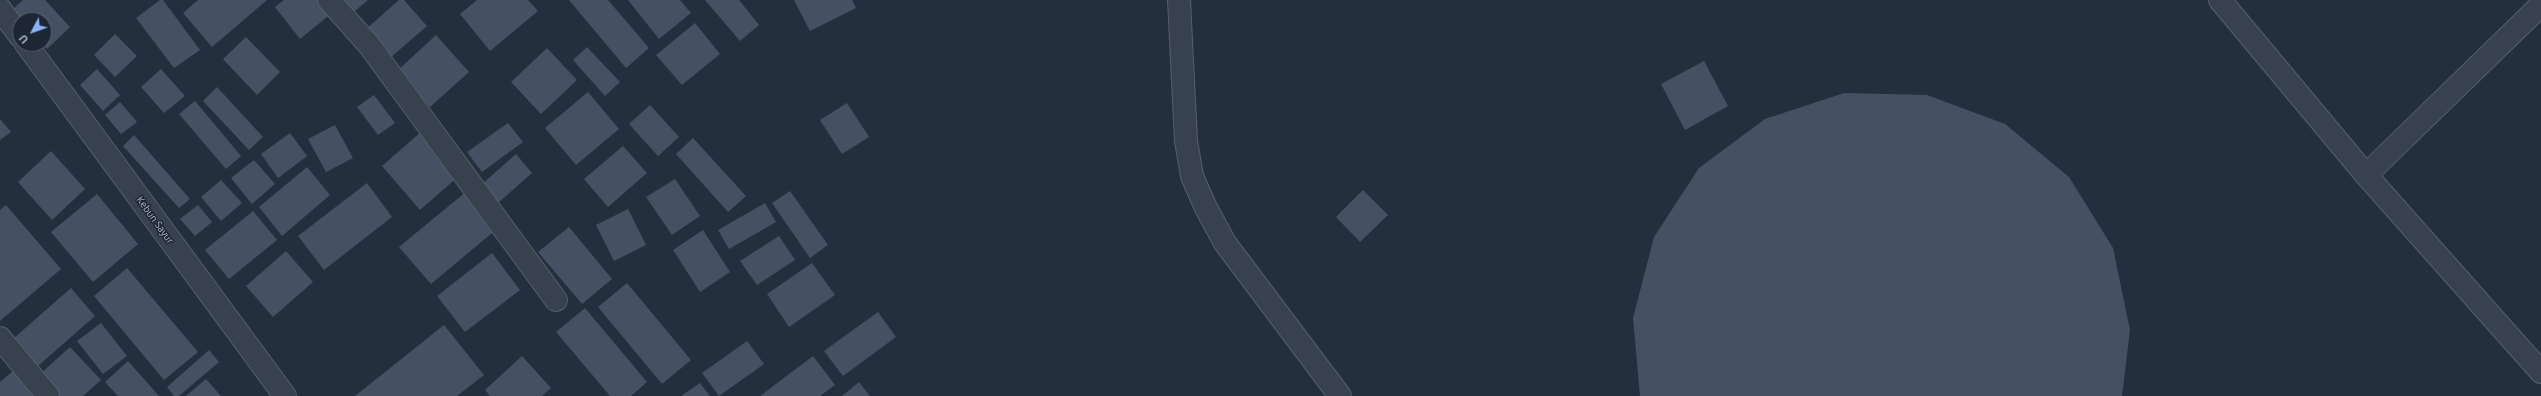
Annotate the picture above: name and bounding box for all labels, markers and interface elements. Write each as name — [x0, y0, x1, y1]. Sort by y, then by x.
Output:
north arrow — [12, 12, 52, 52]
text: U — [17, 32, 31, 46]
street label: Kebun Sayur — [134, 194, 176, 246]

